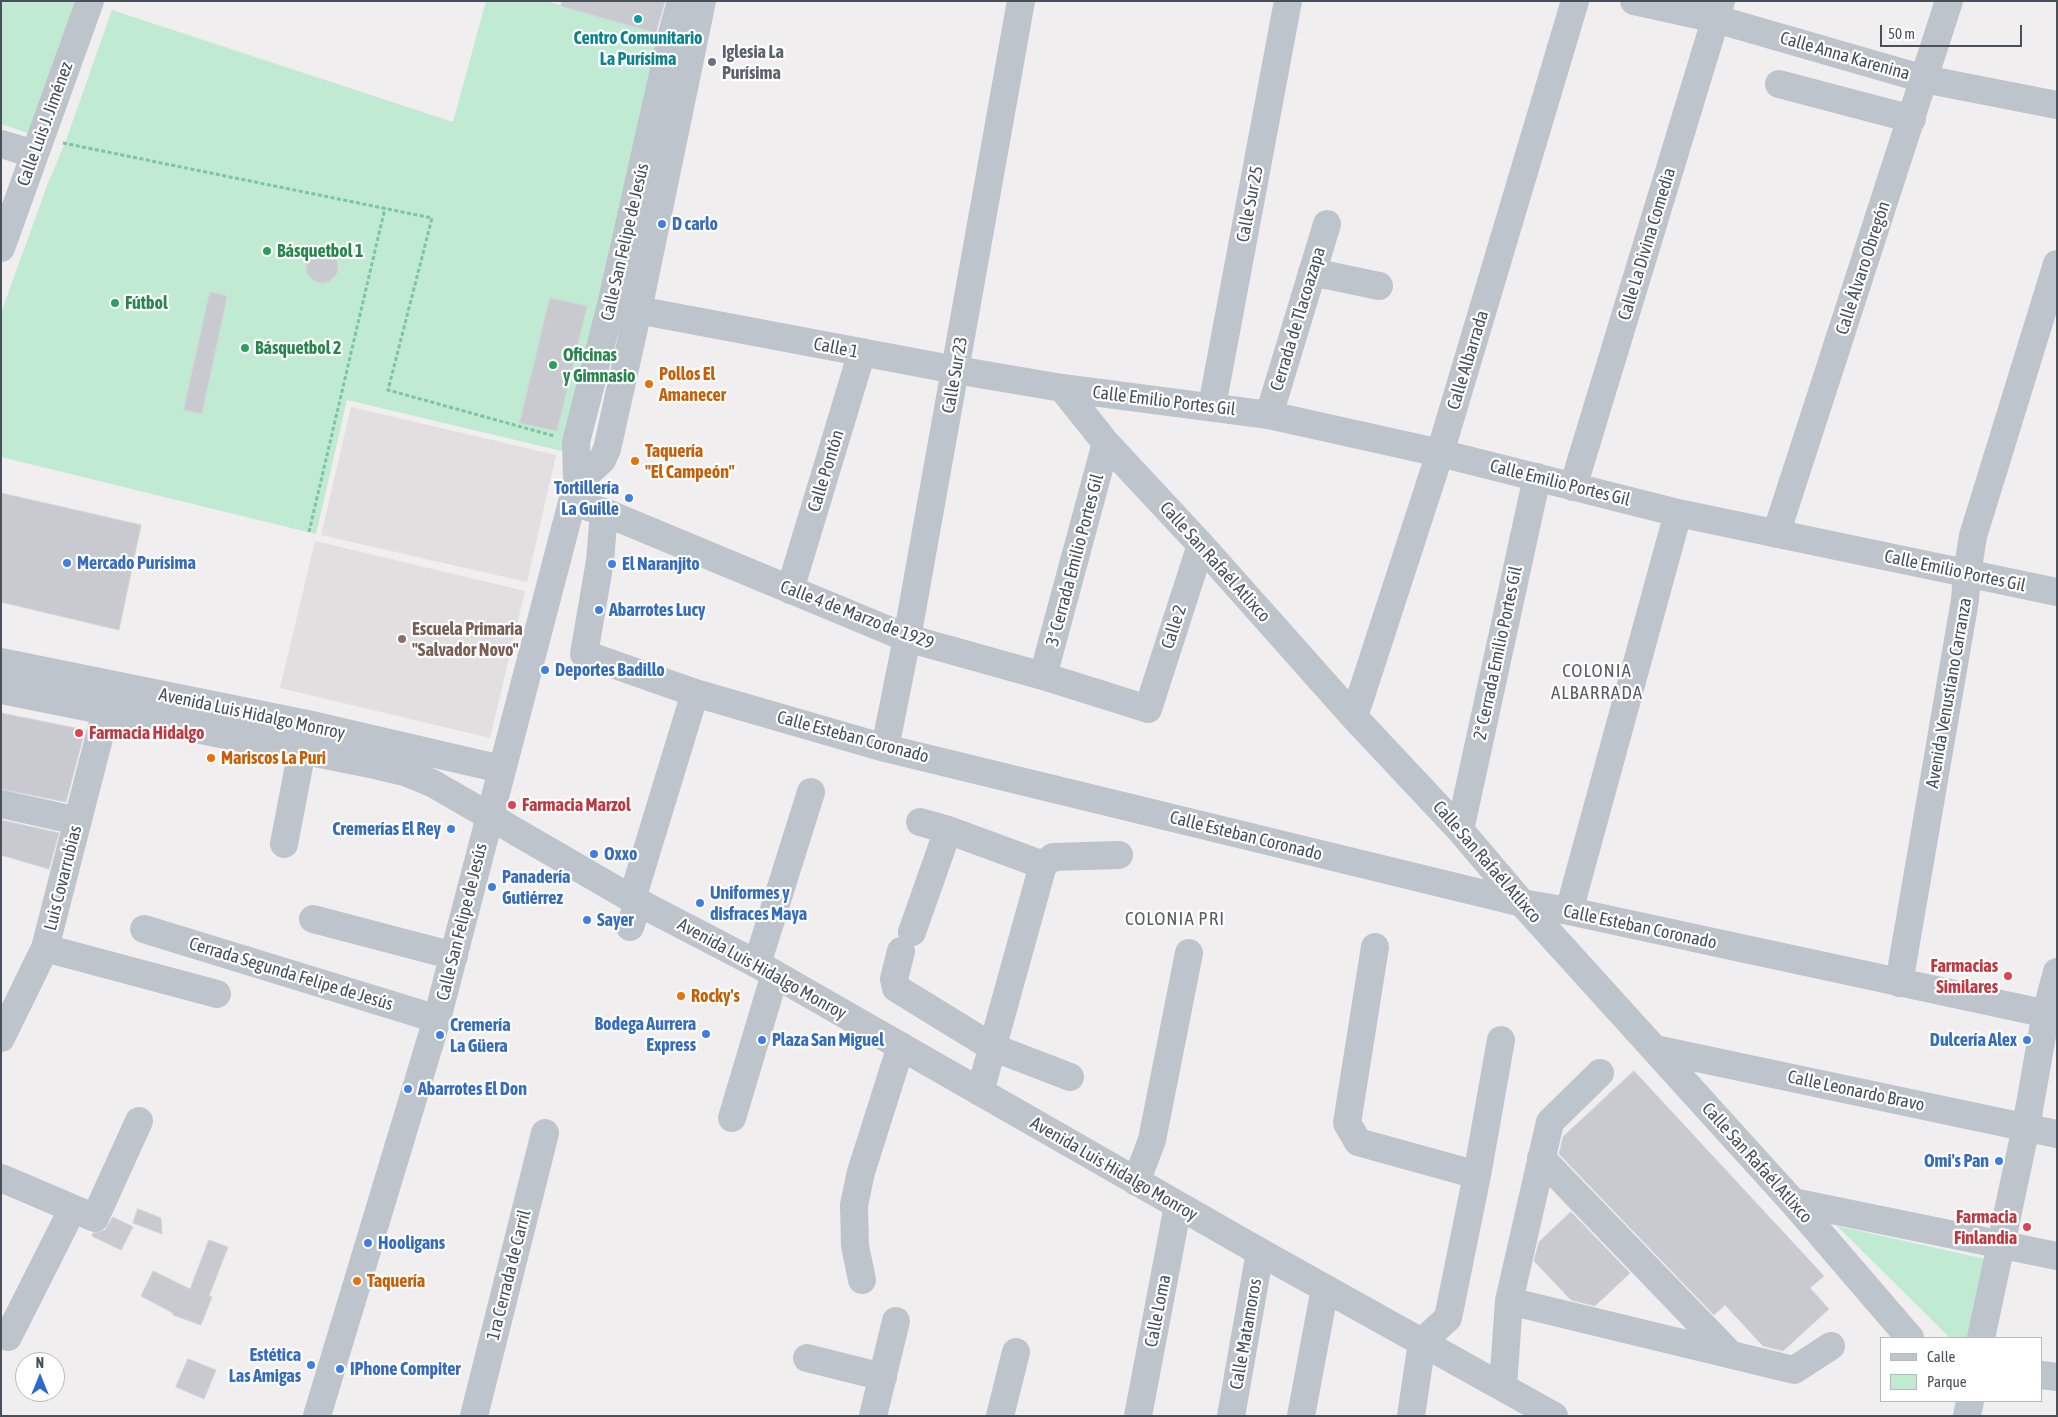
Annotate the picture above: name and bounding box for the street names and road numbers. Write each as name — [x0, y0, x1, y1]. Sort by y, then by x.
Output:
street label: Calle Anna Karenina — [1778, 27, 1912, 85]
street label: Calle Luis J. Jiménez — [13, 59, 77, 189]
street label: Calle San Felipe de Jesús — [596, 161, 654, 323]
street label: Calle Sur 25 — [1232, 164, 1268, 244]
street label: Calle La Divina Comedia — [1614, 165, 1680, 323]
street label: Calle Álvaro Obregón — [1831, 199, 1895, 337]
street label: Cerrada de Tlacoazapa — [1266, 244, 1330, 394]
street label: Calle Albarrada — [1443, 308, 1493, 412]
street label: Calle 1 — [812, 333, 860, 363]
street label: Calle Sur 23 — [938, 335, 972, 415]
street label: Calle Emilio Portes Gil — [1091, 382, 1237, 420]
street label: Calle Pontón — [803, 427, 849, 515]
street label: Calle Emilio Portes Gil — [1488, 455, 1632, 511]
street label: 3ª Cerrada Emilio Portes Gil — [1042, 472, 1108, 648]
street label: Calle San Rafaél Atlixco — [1155, 497, 1275, 627]
street label: Calle Emilio Portes Gil — [1882, 545, 2028, 597]
street label: 2ª Cerrada Emilio Portes Gil — [1469, 564, 1527, 742]
street label: Calle 4 de Marzo de 1929 — [777, 576, 937, 654]
street label: Avenida Venustiano Carranza — [1922, 596, 1976, 790]
street label: Calle 2 — [1157, 602, 1191, 652]
street label: Avenida Luis Hidalgo Monroy — [157, 684, 347, 744]
street label: Calle Esteban Coronado — [775, 706, 931, 768]
street label: Calle San Rafaél Atlixco — [1428, 796, 1546, 928]
street label: Calle Esteban Coronado — [1168, 807, 1324, 865]
street label: Luis Covarrubias — [40, 823, 86, 933]
street label: Calle San Felipe de Jesús — [432, 841, 492, 1003]
street label: Calle Esteban Coronado — [1561, 900, 1719, 954]
street label: Avenida Luis Hidalgo Monroy — [674, 914, 850, 1024]
street label: Cerrada Segunda Felipe de Jesús — [186, 933, 396, 1015]
street label: Calle Leonardo Bravo — [1786, 1066, 1926, 1116]
street label: Calle San Rafaél Atlixco — [1697, 1098, 1817, 1228]
street label: Avenida Luis Hidalgo Monroy — [1026, 1112, 1202, 1226]
street label: 1ra Cerrada de Carril — [482, 1208, 536, 1342]
street label: Calle Loma — [1140, 1273, 1176, 1349]
street label: Calle Matamoros — [1226, 1277, 1266, 1391]

